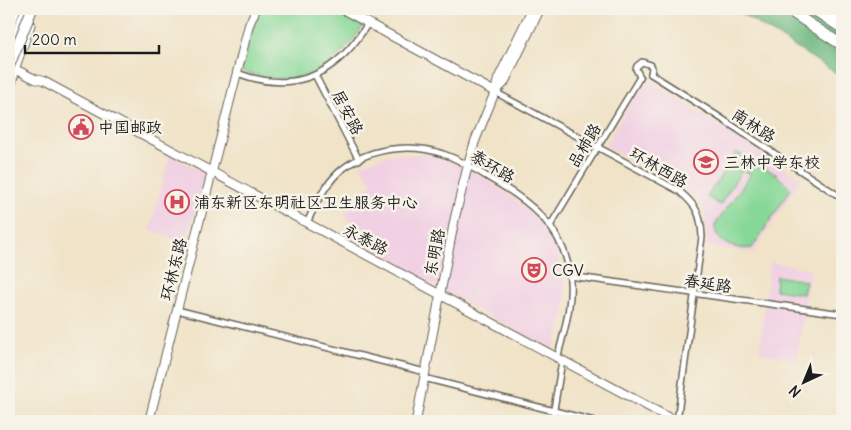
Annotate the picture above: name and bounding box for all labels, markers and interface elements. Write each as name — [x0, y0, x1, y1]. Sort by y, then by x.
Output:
scale bar — [25, 22, 159, 54]
text: 200 m — [32, 30, 77, 49]
street label: 居安路 — [328, 86, 368, 138]
street label: 南林路 — [728, 104, 780, 146]
public building icon: 中国邮政 — [68, 114, 94, 140]
place label: 中国邮政 — [98, 117, 162, 137]
street label: 品柿路 — [563, 119, 605, 171]
street label: 环林西路 — [626, 142, 692, 192]
street label: 泰环路 — [467, 145, 519, 187]
school or university icon: 三林中学东校 — [693, 149, 719, 175]
place label: 三林中学东校 — [724, 152, 820, 172]
hospital icon: 浦东新区东明社区卫生服务中心 — [164, 189, 190, 215]
place label: 浦东新区东明社区卫生服务中心 — [194, 192, 418, 212]
street label: 永泰路 — [340, 219, 392, 259]
street label: 东明路 — [420, 227, 448, 277]
street label: 环林东路 — [156, 236, 190, 302]
theatre icon: CGV — [521, 257, 547, 283]
place label: CGV — [552, 260, 584, 280]
street label: 春延路 — [683, 270, 733, 296]
north arrow — [778, 358, 828, 408]
text: N — [785, 382, 805, 401]

